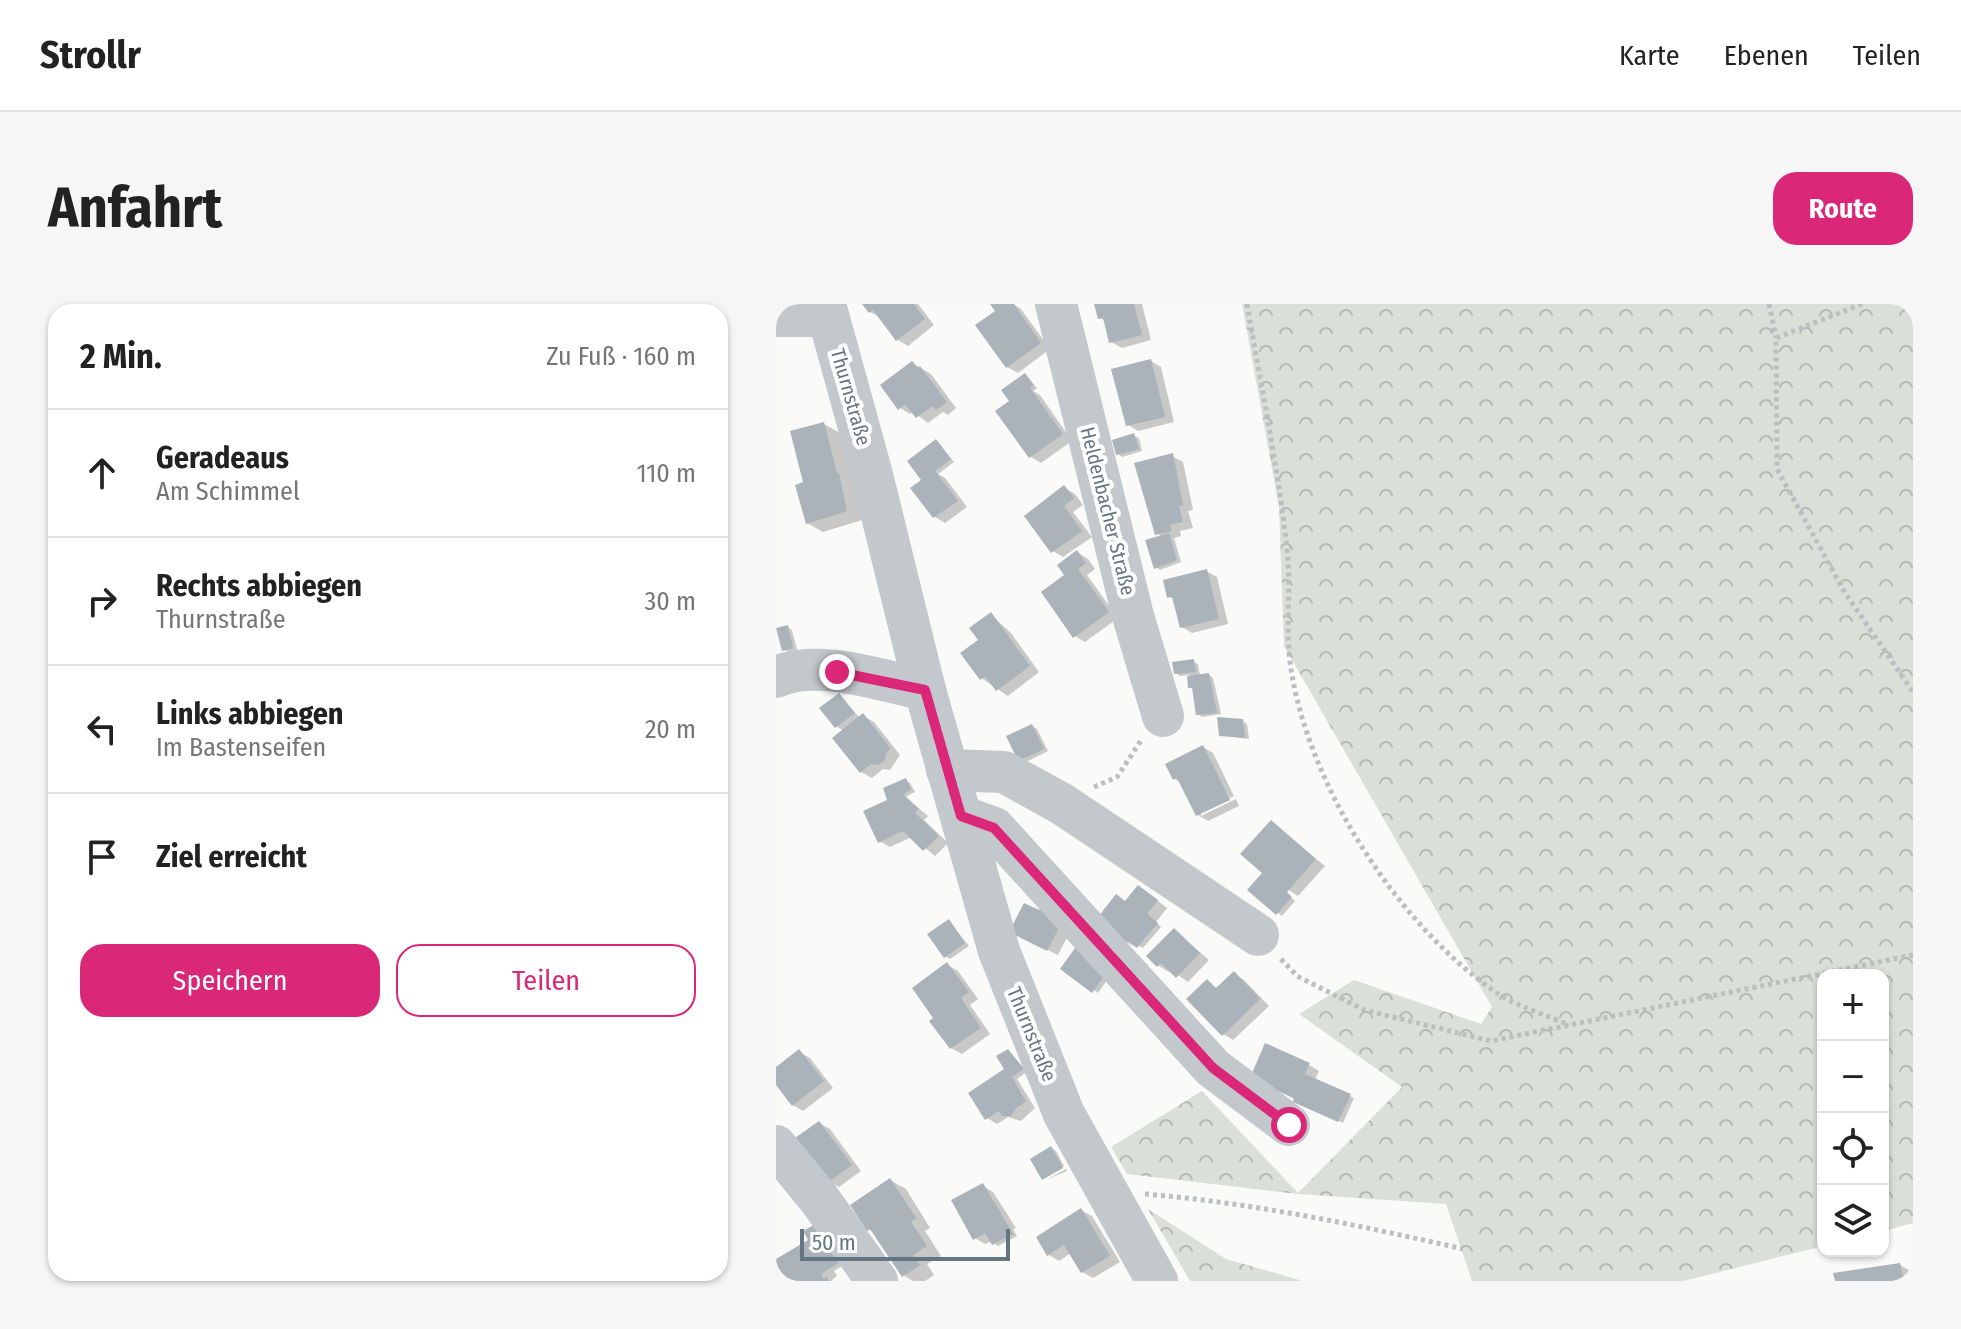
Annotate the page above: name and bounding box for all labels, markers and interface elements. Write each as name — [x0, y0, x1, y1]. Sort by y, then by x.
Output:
text: Strollr — [40, 32, 141, 78]
text: Karte — [1619, 39, 1680, 72]
text: Ebenen — [1724, 39, 1809, 72]
text: Teilen — [1853, 39, 1921, 72]
button: Route — [1773, 172, 1913, 245]
text: Anfahrt — [48, 175, 222, 242]
text: 2 Min. — [80, 336, 162, 377]
text: Zu Fuß · 160 m — [546, 341, 696, 372]
street label: Thurnstraße — [826, 346, 876, 448]
street label: Heldenbacher Straße — [1075, 424, 1141, 598]
text: Geradeaus — [156, 440, 289, 476]
icon: ahead — [80, 451, 124, 495]
text: 110 m — [636, 458, 696, 489]
text: Am Schimmel — [156, 476, 300, 507]
text: Rechts abbiegen — [156, 568, 362, 604]
icon: right — [80, 579, 124, 623]
text: 30 m — [645, 586, 696, 617]
text: Thurnstraße — [156, 604, 285, 635]
route end — [819, 654, 855, 690]
text: Links abbiegen — [156, 696, 344, 732]
icon: left — [80, 707, 124, 751]
text: 20 m — [645, 714, 696, 745]
text: Im Bastenseifen — [156, 732, 326, 763]
icon: arrive — [80, 835, 124, 879]
text: Ziel erreicht — [156, 839, 307, 875]
button: Speichern — [80, 944, 380, 1017]
button: Teilen — [396, 944, 696, 1017]
map controls — [1817, 969, 1889, 1257]
button: + — [1817, 969, 1889, 1041]
street label: Thurnstraße — [1002, 983, 1062, 1085]
button: − — [1817, 1041, 1889, 1113]
route start — [1271, 1107, 1307, 1143]
button: locate — [1817, 1113, 1889, 1185]
button: layers — [1817, 1185, 1889, 1257]
scale bar — [800, 1225, 1010, 1261]
text: 50 m — [812, 1229, 856, 1256]

